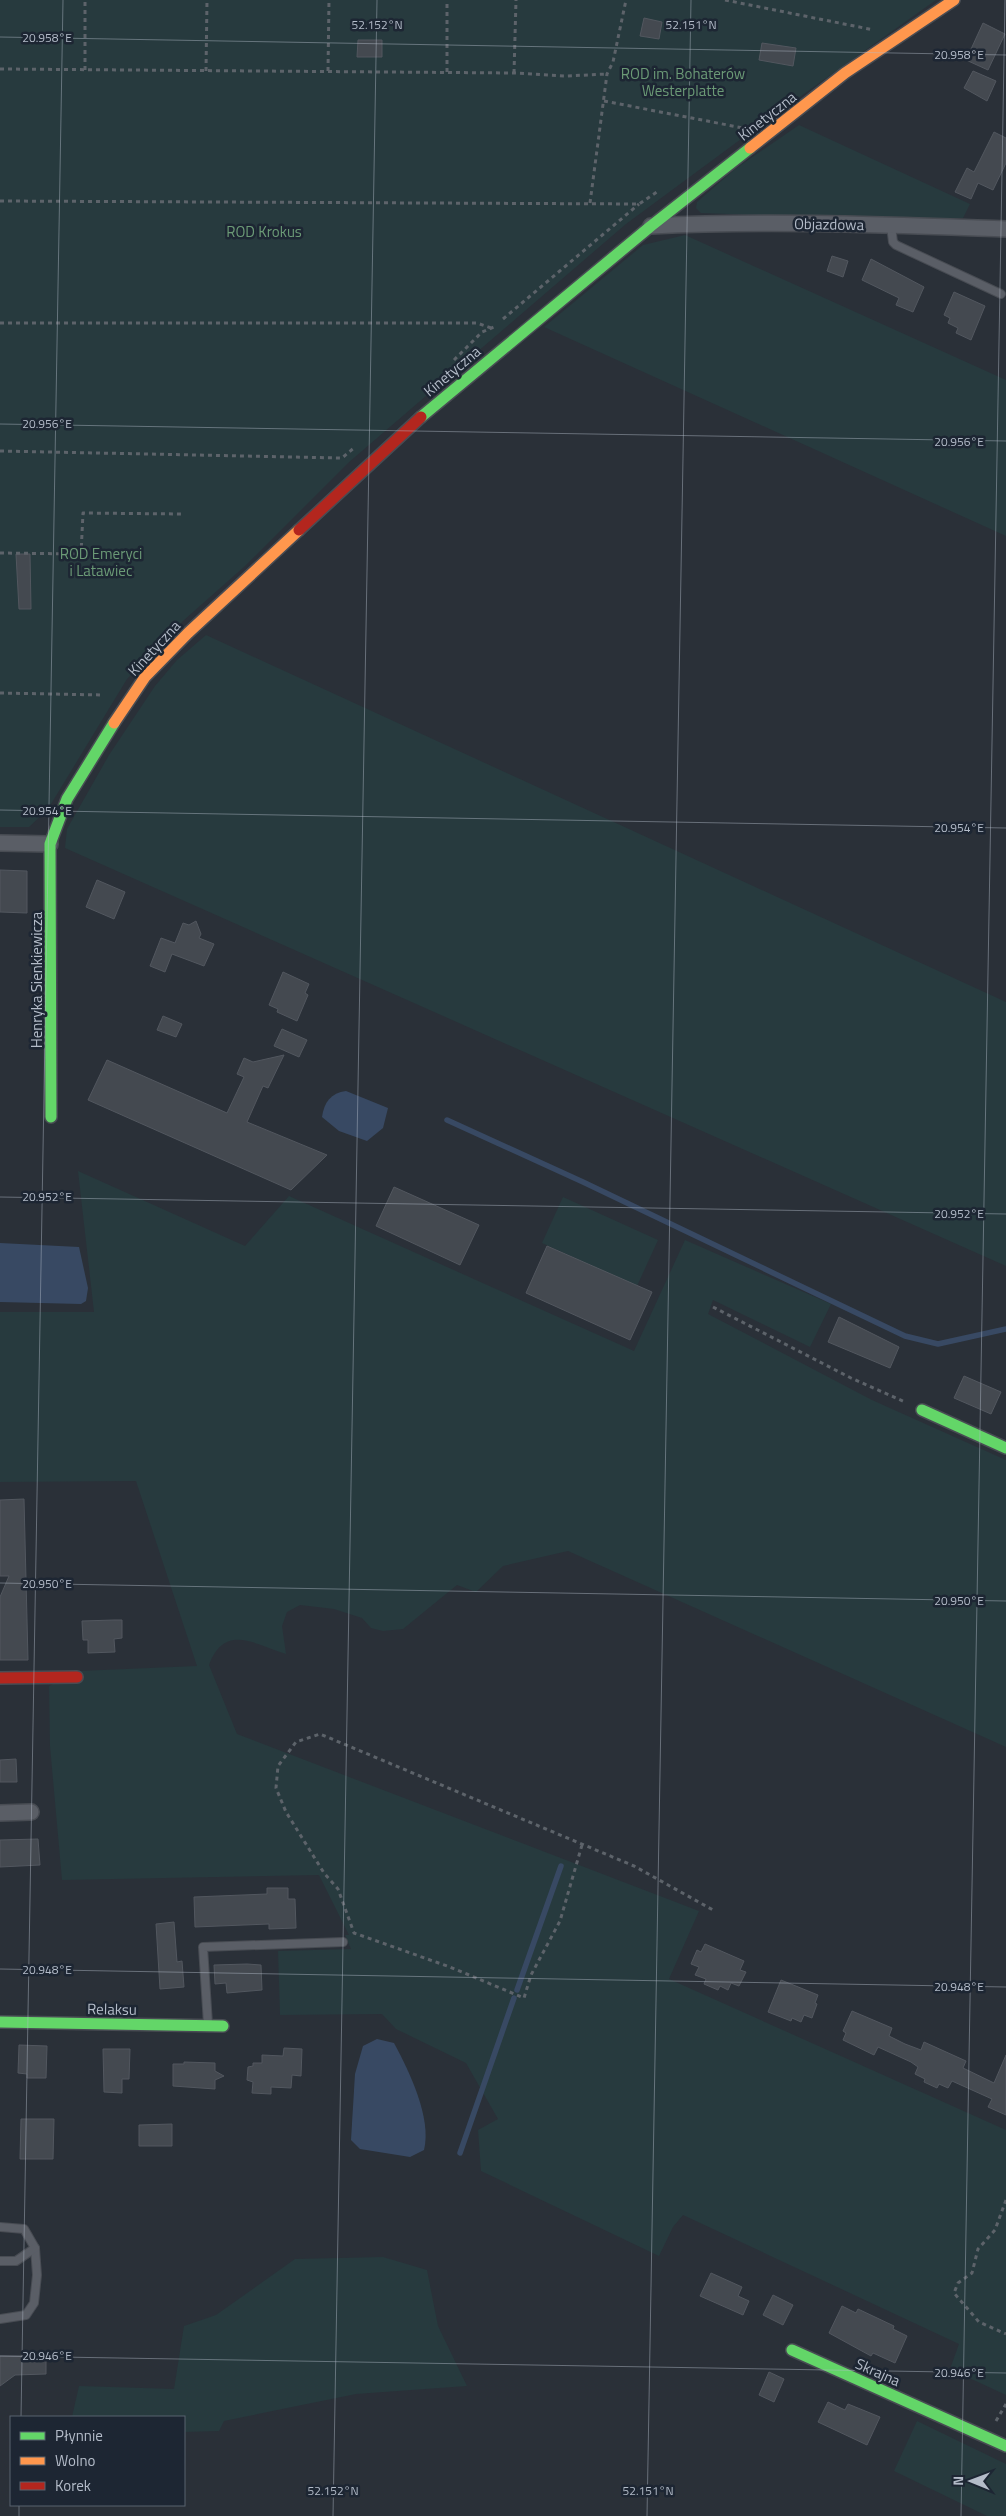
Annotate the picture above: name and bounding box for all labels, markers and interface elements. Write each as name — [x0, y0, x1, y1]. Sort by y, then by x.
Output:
text: 52.152°N — [351, 15, 403, 34]
text: 52.151°N — [665, 15, 717, 34]
text: 20.958°E — [22, 28, 72, 47]
text: 20.958°E — [934, 45, 984, 64]
park label: ROD im. Bohaterów Westerplatte — [621, 62, 745, 102]
street label: Kinetyczna — [733, 85, 802, 146]
street label: Objazdowa — [794, 212, 865, 236]
park label: ROD Krokus — [226, 220, 302, 243]
street label: Kinetyczna — [418, 340, 486, 402]
text: 20.956°E — [22, 414, 72, 433]
text: 20.956°E — [934, 432, 984, 451]
park label: ROD Emeryci i Latawiec — [60, 542, 142, 582]
street label: Kinetyczna — [122, 615, 186, 681]
text: 20.954°E — [22, 801, 72, 820]
text: 20.954°E — [934, 818, 984, 837]
street label: Henryka Sienkiewicza — [25, 911, 48, 1048]
text: 20.952°E — [22, 1187, 72, 1206]
text: 20.952°E — [934, 1204, 984, 1223]
text: 20.950°E — [22, 1574, 72, 1593]
text: 20.950°E — [934, 1591, 984, 1610]
text: 20.948°E — [22, 1960, 72, 1979]
text: 20.948°E — [934, 1977, 984, 1996]
street label: Relaksu — [87, 1997, 137, 2021]
text: 20.946°E — [22, 2346, 72, 2365]
street label: Skrajna — [852, 2352, 905, 2392]
text: 20.946°E — [934, 2363, 984, 2382]
legend — [10, 2416, 185, 2506]
text: Płynnie — [55, 2424, 103, 2447]
text: Wolno — [55, 2449, 95, 2472]
north arrow — [946, 2456, 996, 2506]
text: Korek — [55, 2474, 91, 2497]
text: N — [947, 2476, 968, 2486]
text: 52.152°N — [307, 2481, 359, 2500]
text: 52.151°N — [622, 2481, 674, 2500]

